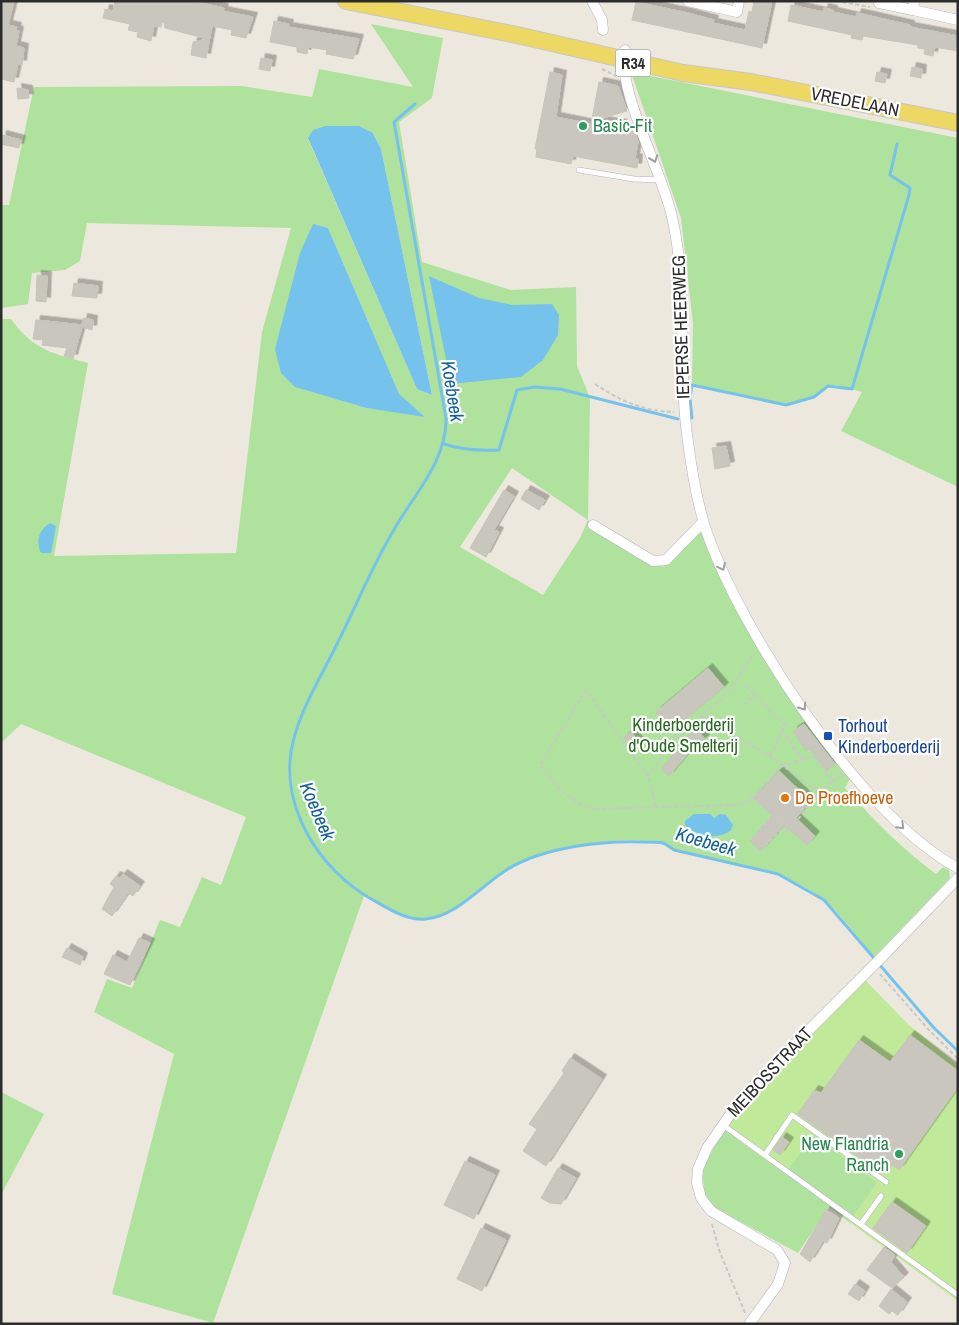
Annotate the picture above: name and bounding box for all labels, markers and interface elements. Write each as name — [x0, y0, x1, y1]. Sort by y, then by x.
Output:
road number: R34 — [616, 49, 650, 76]
street label: VREDELAAN — [809, 81, 901, 122]
place label: Basic-Fit — [593, 113, 652, 138]
marker: Basic-Fit — [577, 120, 589, 132]
one-way arrow — [648, 155, 658, 163]
street label: IEPERSE HEERWEG — [665, 255, 696, 399]
water label: Koebeek — [435, 359, 471, 425]
one-way arrow — [716, 562, 726, 571]
one-way arrow — [797, 702, 806, 711]
park label: Kinderboerderij d'Oude Smelterij — [628, 712, 738, 758]
place label: Torhout Kinderboerderij — [838, 713, 940, 759]
marker: Torhout Kinderboerderij — [822, 730, 834, 742]
water label: Koebeek — [294, 778, 342, 845]
place label: De Proefhoeve — [795, 785, 893, 810]
marker: De Proefhoeve — [779, 792, 791, 804]
water label: Koebeek — [673, 820, 740, 862]
one-way arrow — [895, 820, 904, 829]
street label: MEIBOSSTRAAT — [721, 1021, 818, 1122]
place label: New Flandria Ranch — [801, 1131, 889, 1177]
marker: New Flandria Ranch — [893, 1148, 905, 1160]

